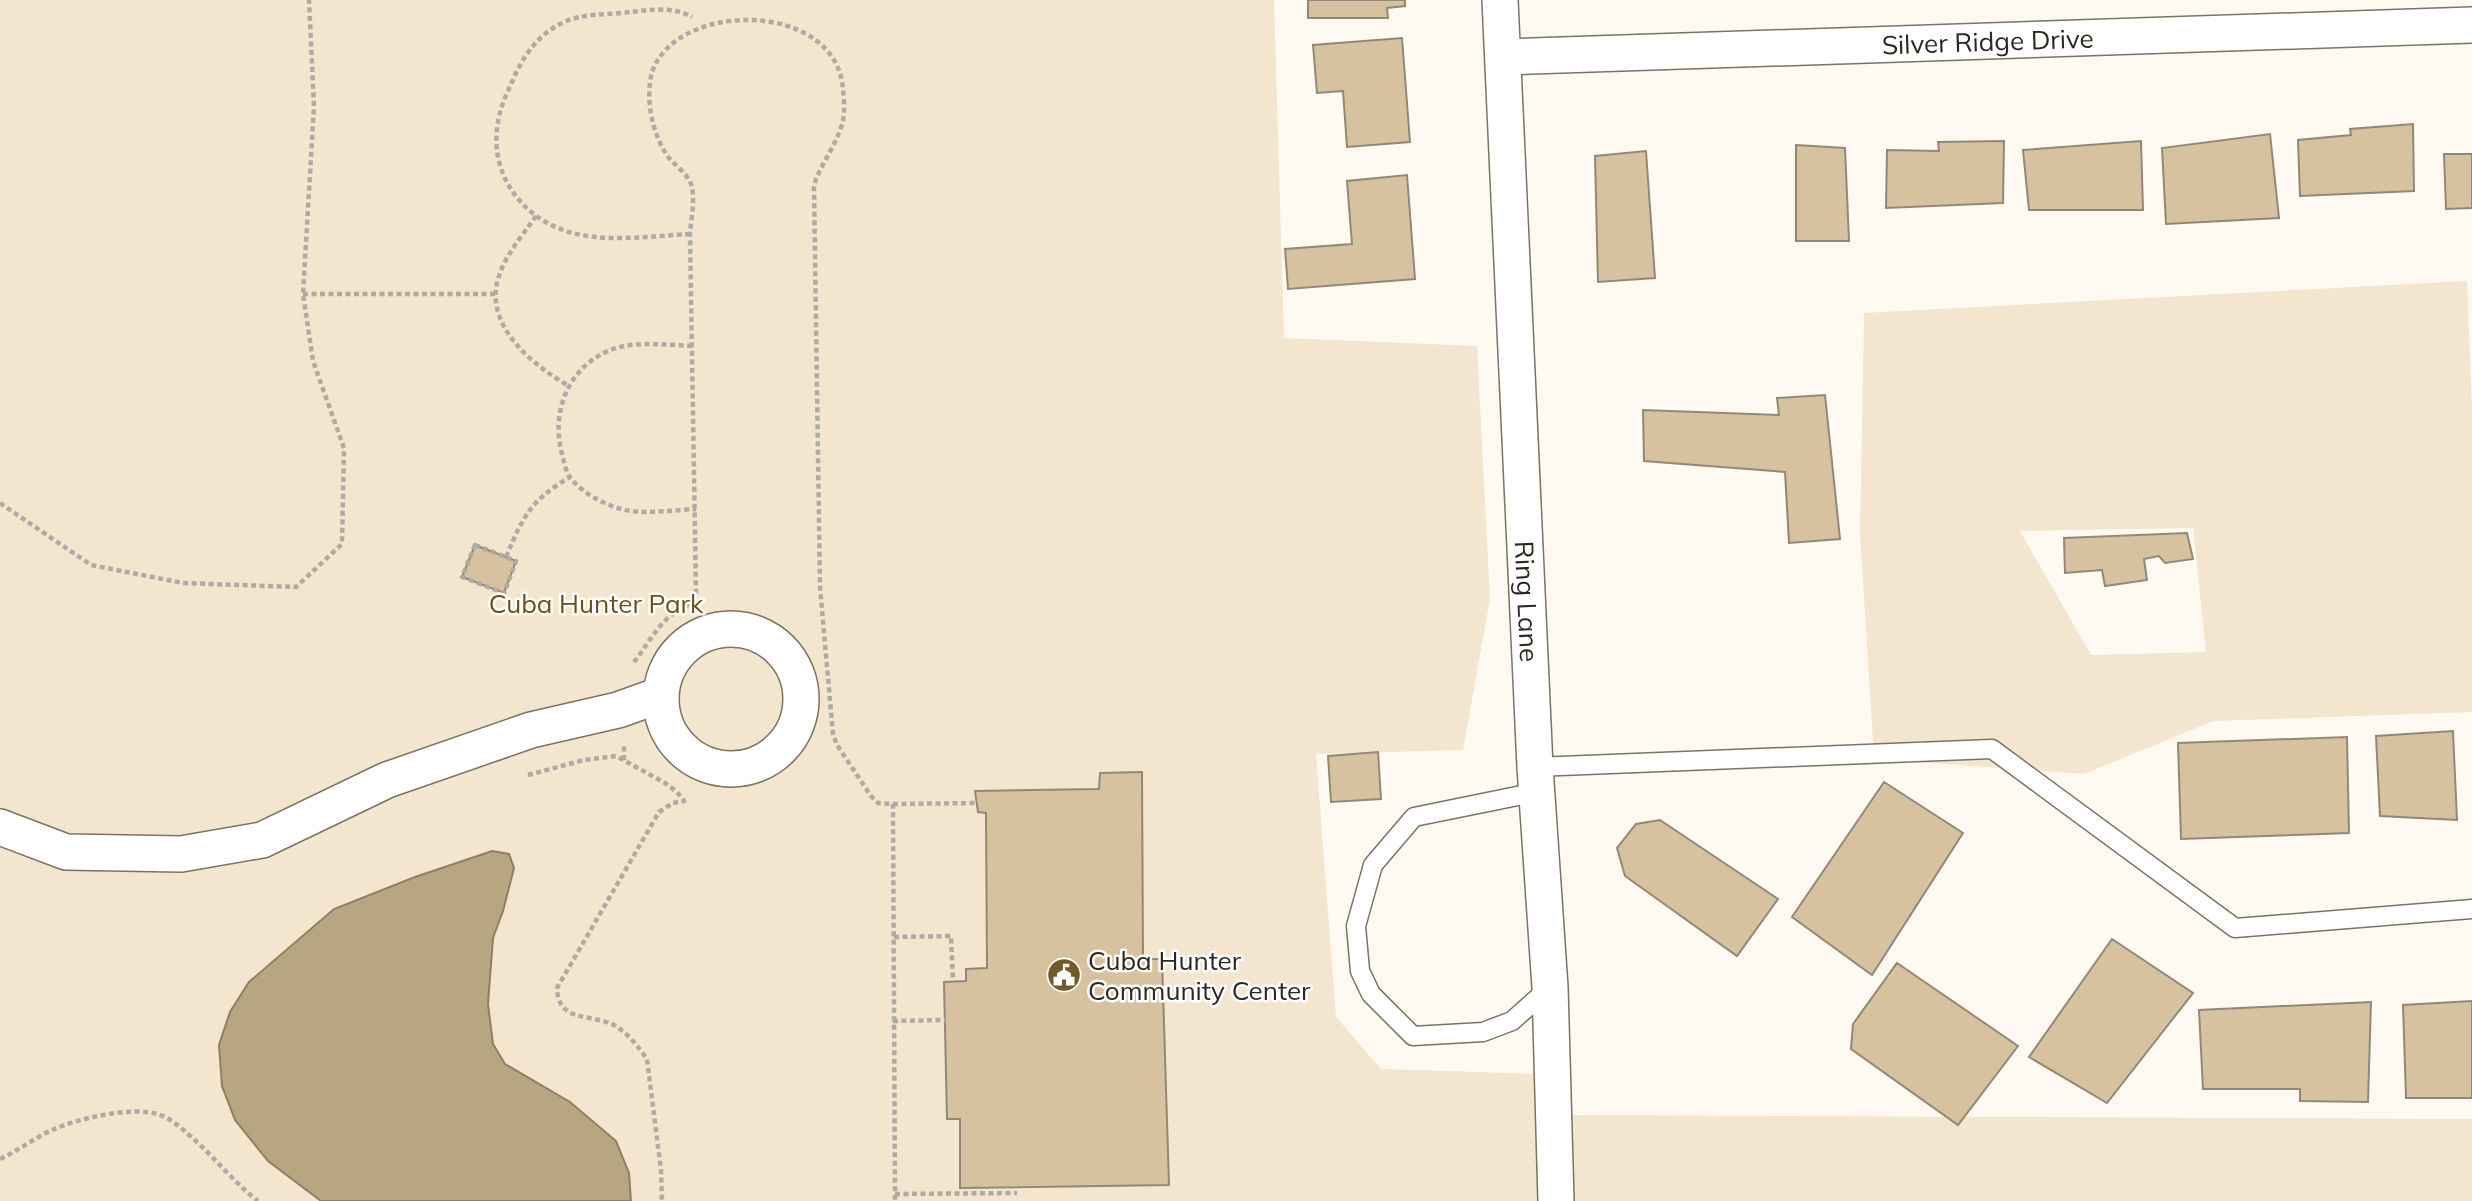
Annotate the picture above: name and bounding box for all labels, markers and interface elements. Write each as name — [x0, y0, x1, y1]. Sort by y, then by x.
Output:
street label: Silver Ridge Drive — [1881, 21, 2094, 61]
street label: Ring Lane — [1508, 540, 1547, 663]
park label: Cuba Hunter Park — [489, 587, 704, 620]
place label: Cuba Hunter Community Center — [1088, 944, 1311, 1007]
public building icon: Cuba Hunter Community Center — [1045, 956, 1083, 994]

